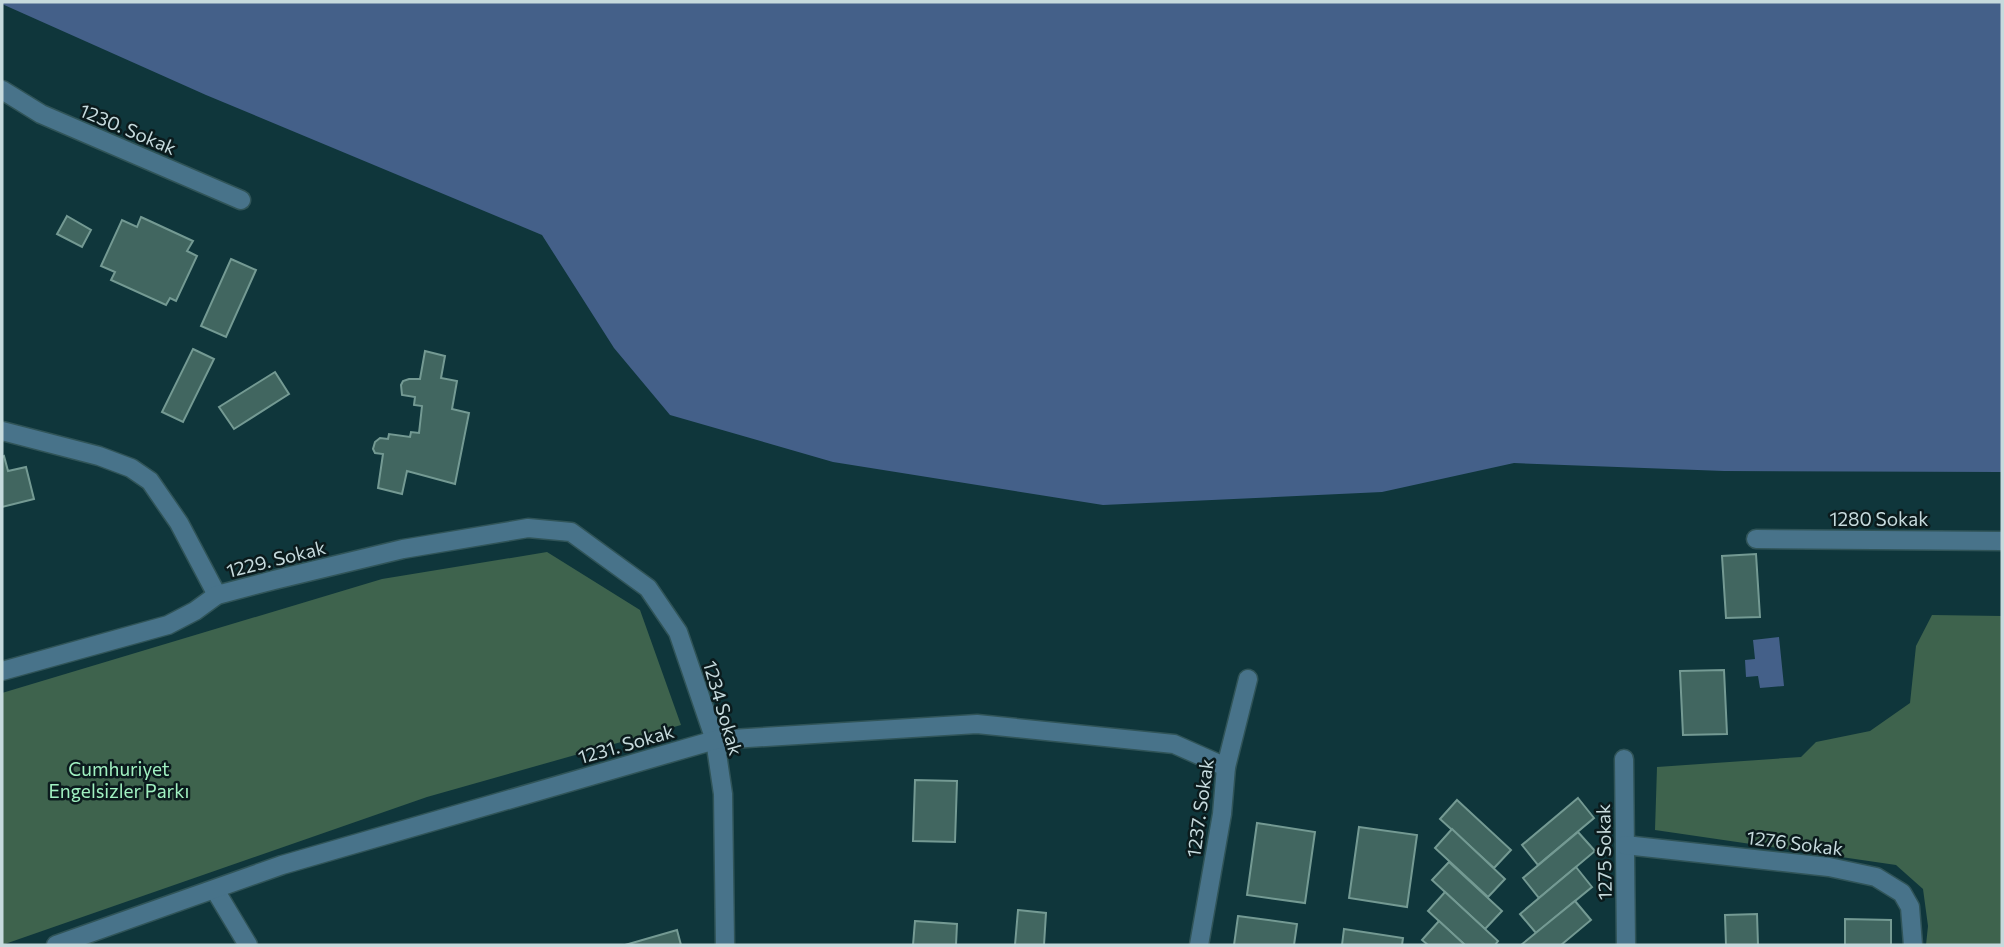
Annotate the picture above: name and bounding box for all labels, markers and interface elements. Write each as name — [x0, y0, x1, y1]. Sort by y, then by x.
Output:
street label: 1230. Sokak — [76, 98, 180, 159]
street label: 1280 Sokak — [1829, 507, 1929, 530]
street label: 1229. Sokak — [224, 535, 328, 582]
street label: 1234 Sokak — [699, 658, 748, 758]
street label: 1231. Sokak — [575, 719, 677, 768]
park label: Cumhuriyet Engelsizler Parkı — [49, 757, 189, 802]
street label: 1237. Sokak — [1181, 757, 1218, 859]
street label: 1275 Sokak — [1591, 804, 1616, 900]
street label: 1276 Sokak — [1746, 825, 1845, 860]

